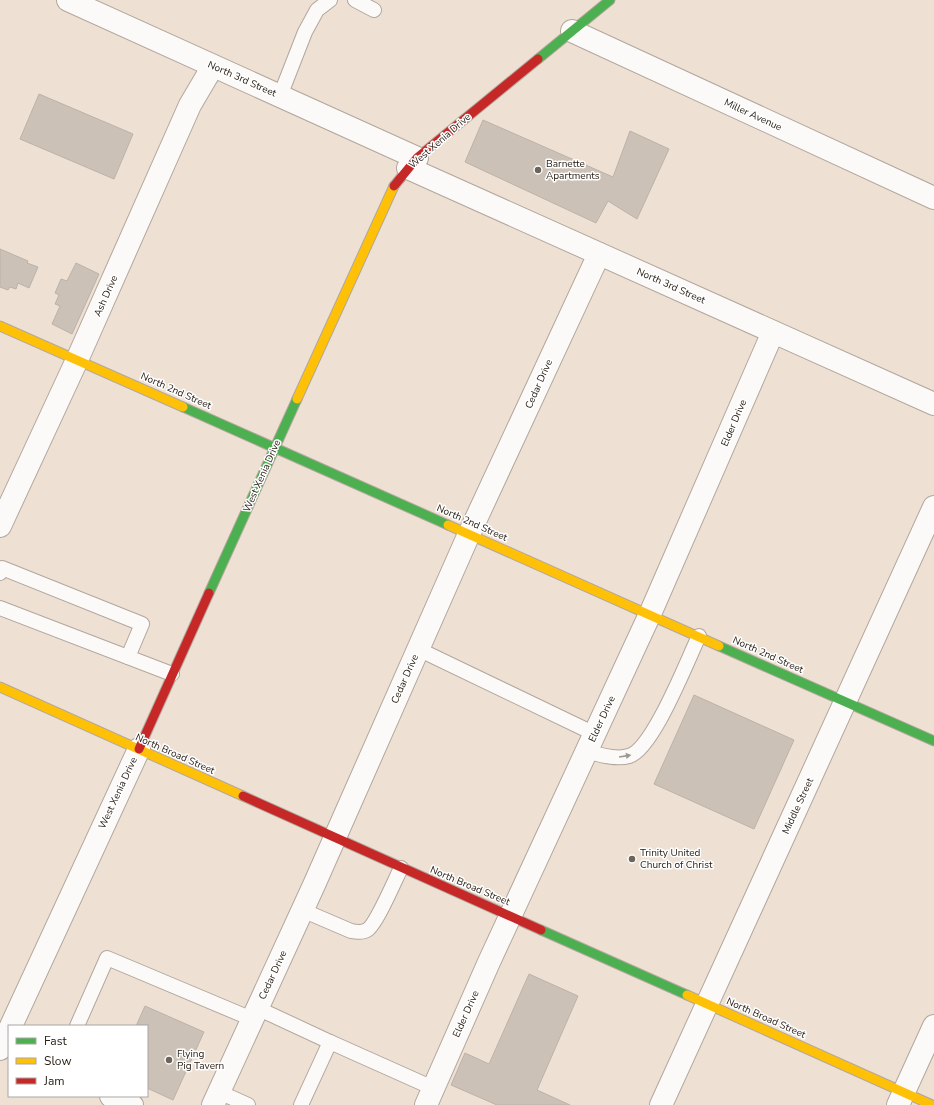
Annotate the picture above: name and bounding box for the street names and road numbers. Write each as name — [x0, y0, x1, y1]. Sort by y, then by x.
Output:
street label: North 3rd Street — [205, 58, 279, 101]
street label: Miller Avenue — [722, 96, 784, 134]
street label: West Xenia Drive — [406, 110, 474, 172]
street label: North 3rd Street — [634, 265, 708, 308]
street label: Ash Drive — [91, 273, 121, 319]
street label: Cedar Drive — [522, 357, 556, 411]
street label: North 2nd Street — [138, 369, 214, 413]
street label: Elder Drive — [718, 397, 750, 449]
street label: West Xenia Drive — [240, 438, 284, 514]
street label: North 2nd Street — [434, 501, 510, 545]
street label: North 2nd Street — [730, 633, 806, 677]
street label: Cedar Drive — [388, 652, 422, 706]
street label: Elder Drive — [585, 693, 619, 745]
street label: North Broad Street — [133, 730, 217, 778]
street label: West Xenia Drive — [95, 755, 141, 831]
street label: Middle Street — [779, 775, 817, 836]
street label: North Broad Street — [428, 863, 512, 909]
street label: Cedar Drive — [256, 948, 290, 1002]
street label: Elder Drive — [449, 988, 483, 1040]
street label: North Broad Street — [724, 994, 808, 1042]

